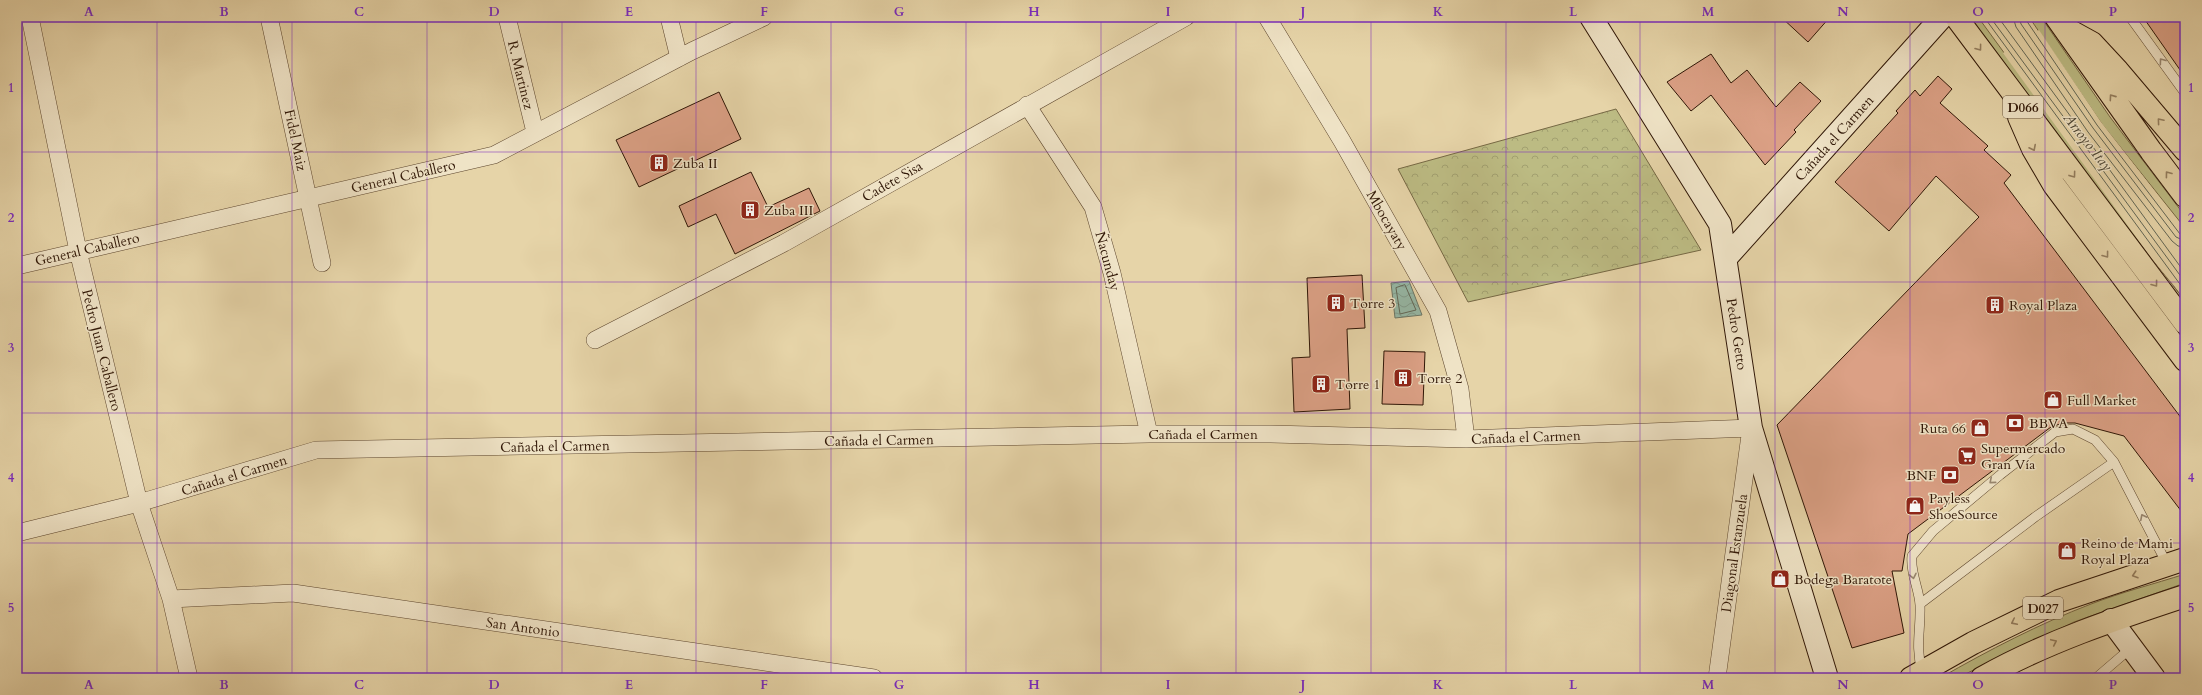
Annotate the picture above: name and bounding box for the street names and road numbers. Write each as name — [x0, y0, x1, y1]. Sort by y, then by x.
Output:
street label: R. Martinez — [503, 39, 538, 112]
street label: Cañada el Carmen — [1791, 91, 1878, 185]
road number: D066 — [2003, 96, 2043, 118]
street label: Fidel Maiz — [280, 108, 311, 173]
street label: General Caballero — [349, 155, 458, 198]
street label: Cadete Sisa — [859, 157, 926, 206]
street label: Mbocayaty — [1362, 187, 1412, 254]
street label: General Caballero — [33, 228, 142, 271]
street label: Ñacunday — [1090, 229, 1125, 294]
street label: Pedro Juan Caballero — [77, 287, 126, 414]
street label: Pedro Getto — [1721, 297, 1752, 372]
street label: Cañada el Carmen — [1148, 425, 1258, 444]
street label: Cañada el Carmen — [1471, 426, 1581, 449]
street label: Cañada el Carmen — [824, 430, 934, 451]
street label: Cañada el Carmen — [500, 436, 610, 457]
street label: Cañada el Carmen — [179, 450, 289, 501]
street label: Diagonal Estanzuela — [1717, 492, 1752, 614]
road number: D027 — [2023, 597, 2063, 619]
street label: San Antonio — [485, 613, 561, 642]

